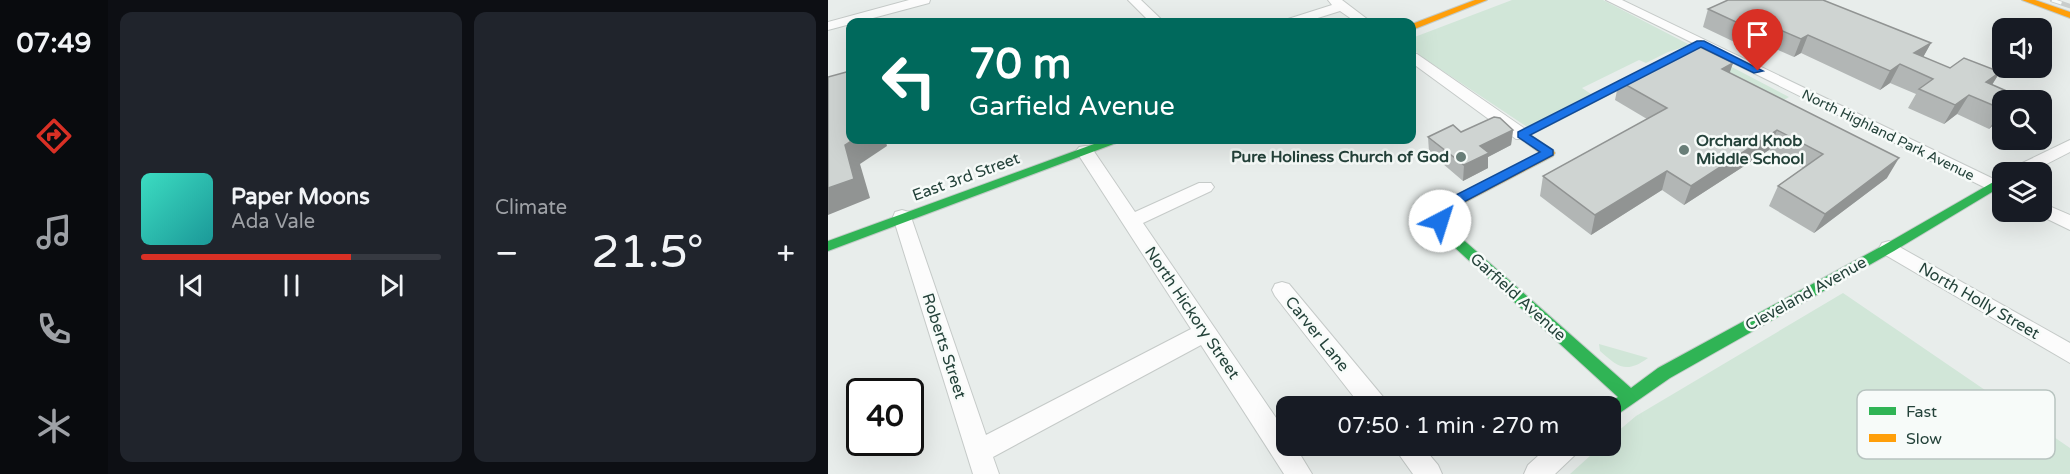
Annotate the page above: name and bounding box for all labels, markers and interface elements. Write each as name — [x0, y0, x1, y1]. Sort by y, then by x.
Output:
pin — [1732, 9, 1783, 71]
icon: arrive — [1741, 18, 1774, 51]
map controls — [1992, 18, 2052, 222]
button: sound — [1992, 18, 2052, 78]
text: 07:49 — [17, 27, 91, 60]
text: 70 m — [969, 39, 1071, 90]
icon: left — [870, 42, 948, 120]
street label: North Highland Park Avenue — [1799, 86, 1977, 184]
text: Garfield Avenue — [969, 90, 1175, 123]
button: search — [1992, 90, 2052, 150]
icon: directions — [33, 115, 75, 157]
place label: Orchard Knob Middle School — [1696, 131, 1804, 169]
marker: Orchard Knob Middle School — [1677, 143, 1691, 157]
place label: Pure Holiness Church of God — [1231, 147, 1449, 167]
street label: East 3rd Street — [910, 148, 1022, 206]
marker: Pure Holiness Church of God — [1454, 150, 1468, 164]
button: layers — [1992, 162, 2052, 222]
text: Paper Moons — [231, 184, 370, 210]
position arrow — [1408, 189, 1472, 253]
text: Climate — [495, 196, 567, 220]
text: Ada Vale — [231, 210, 315, 234]
icon: music — [33, 211, 75, 253]
text: 21.5° — [591, 226, 704, 280]
text: − — [495, 234, 519, 273]
text: + — [776, 234, 795, 273]
street label: North Hickory Street — [1140, 243, 1244, 383]
street label: Garfield Avenue — [1466, 249, 1570, 345]
street label: Cleveland Avenue — [1742, 252, 1870, 336]
street label: North Holly Street — [1915, 258, 2043, 344]
icon: previous — [175, 269, 208, 302]
icon: pause — [275, 269, 308, 302]
icon: next — [375, 269, 408, 302]
street label: Roberts Street — [917, 291, 971, 401]
street label: Carver Lane — [1281, 292, 1353, 376]
icon: phone — [33, 308, 75, 350]
speed limit sign: 40 — [846, 378, 924, 456]
legend — [1857, 390, 2055, 459]
text: Fast — [1906, 402, 1937, 422]
icon: climate — [33, 405, 75, 447]
text: 07:50 · 1 min · 270 m — [1338, 413, 1559, 439]
text: Slow — [1906, 429, 1942, 449]

